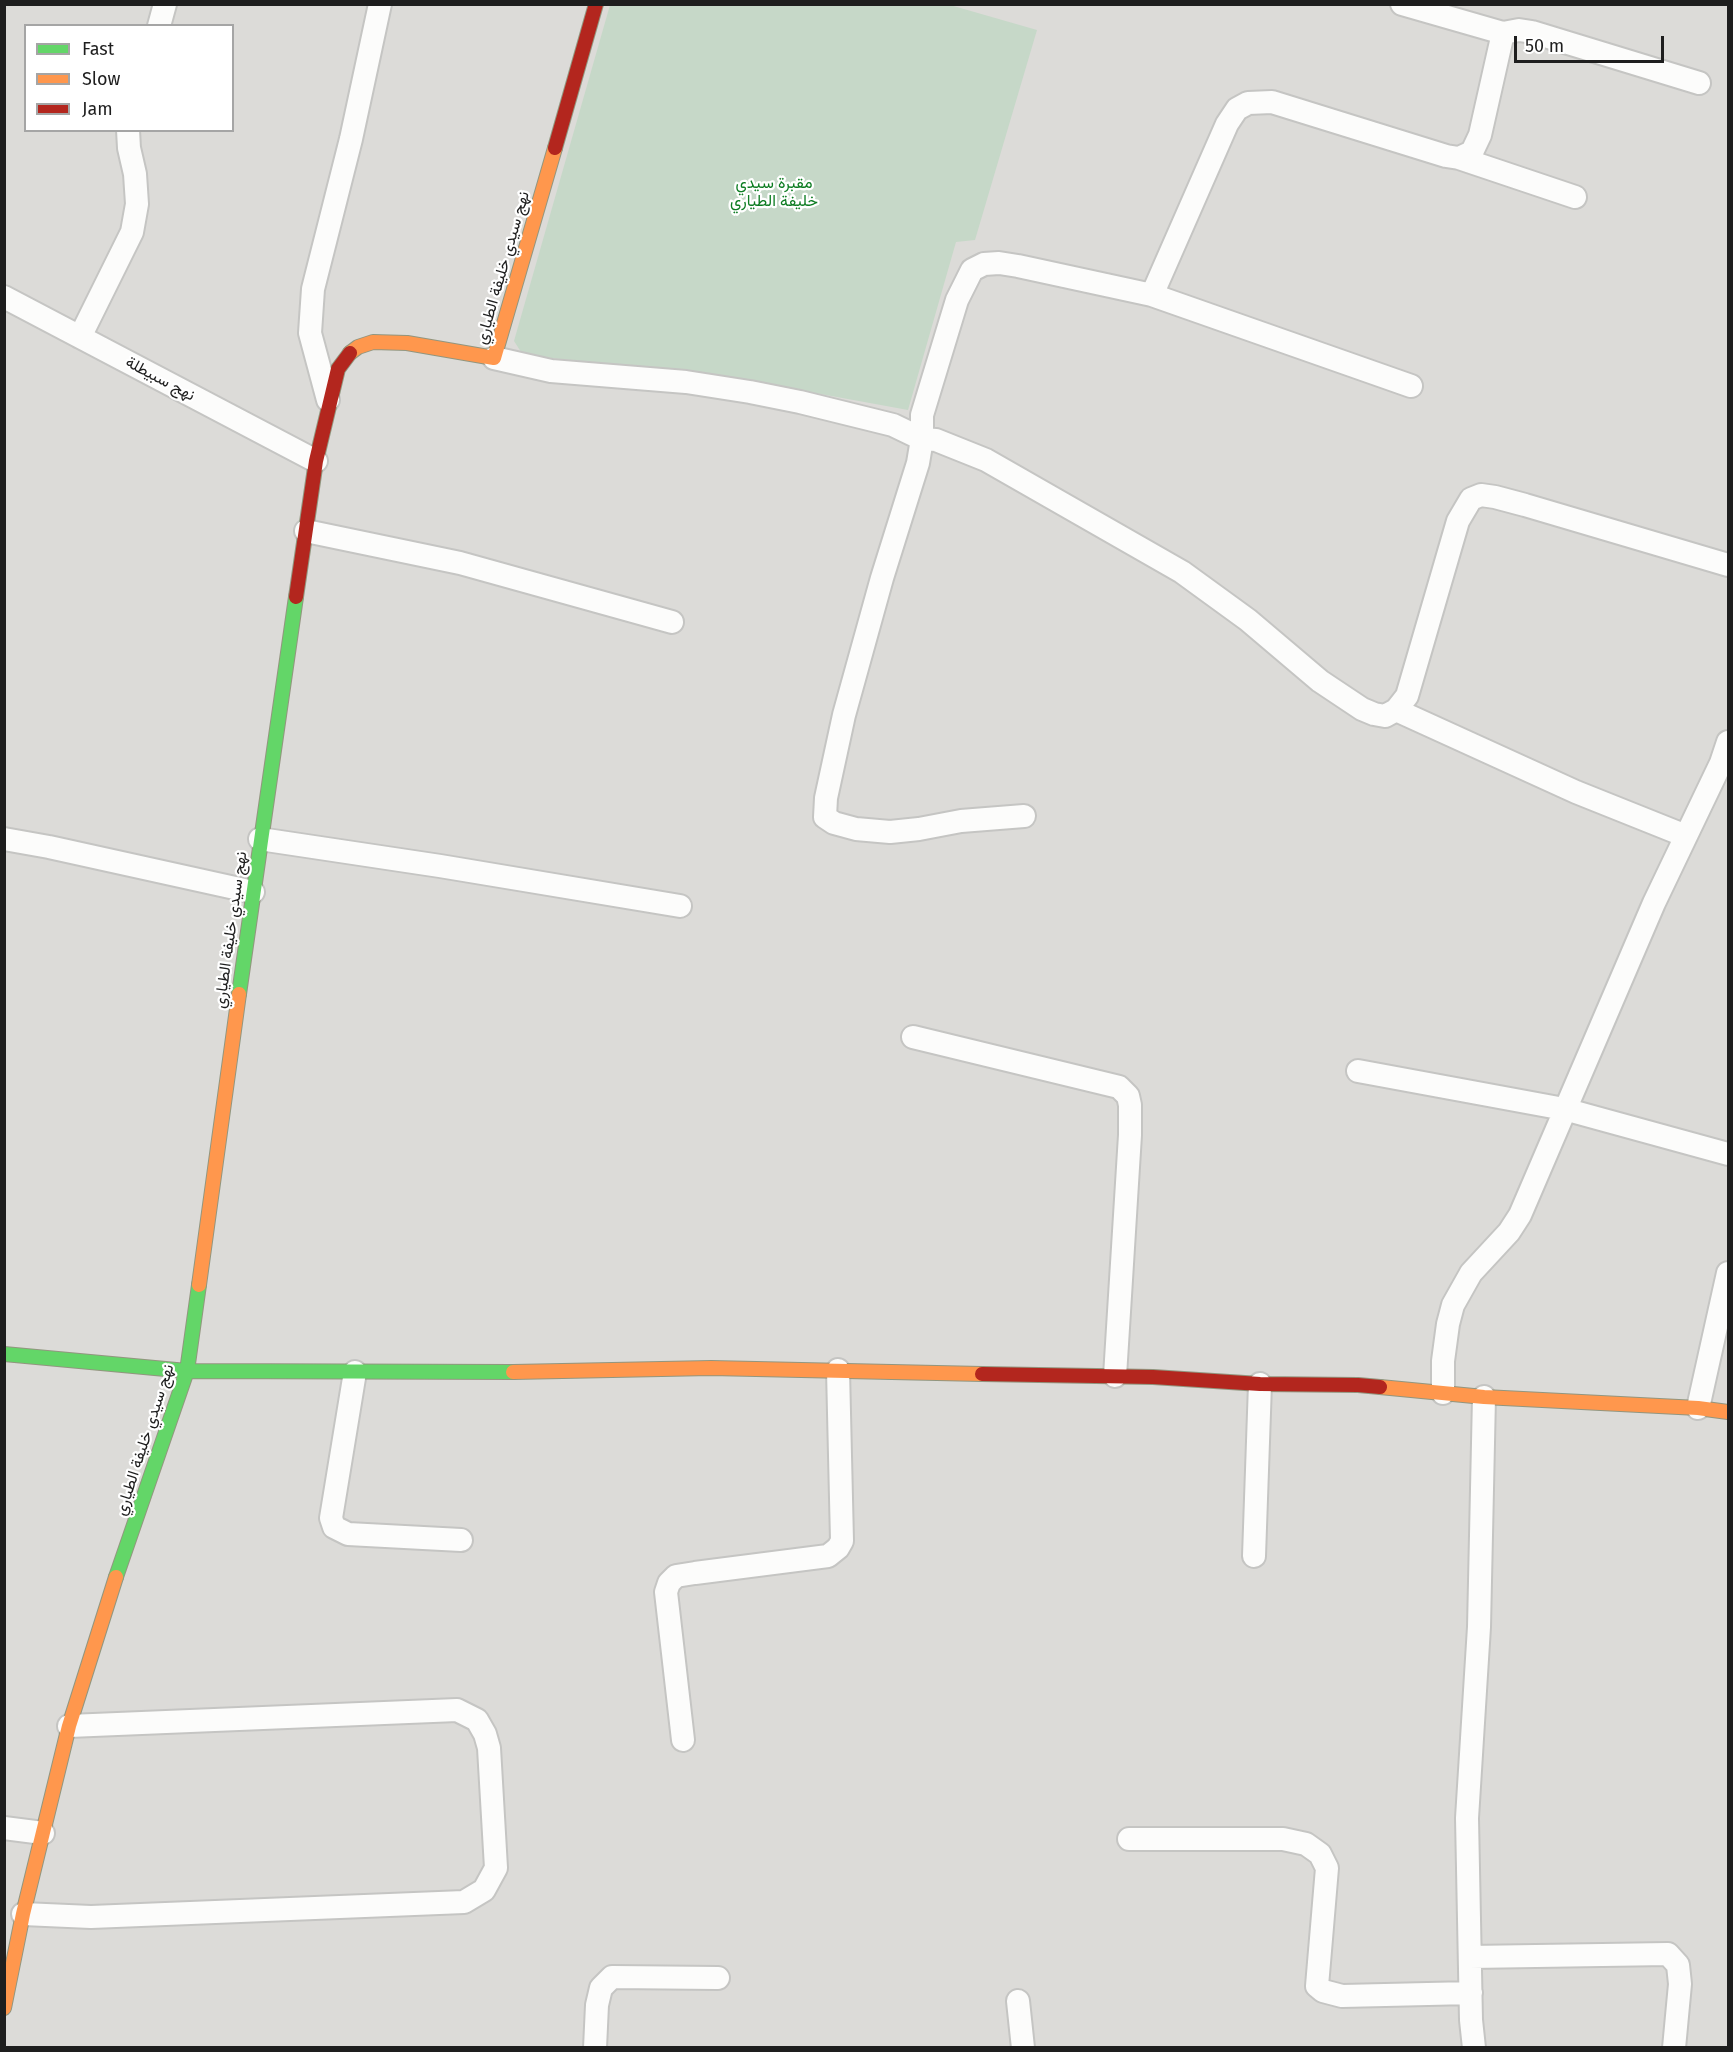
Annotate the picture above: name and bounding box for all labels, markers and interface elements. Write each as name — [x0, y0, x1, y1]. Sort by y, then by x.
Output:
legend — [24, 24, 234, 132]
scale bar — [1517, 24, 1667, 62]
text: 50 m — [1525, 35, 1564, 57]
text: Fast — [82, 38, 114, 60]
text: Slow — [82, 68, 120, 90]
text: Jam — [82, 98, 113, 120]
park label: مقبرة سيدي خليفة الطياري — [730, 174, 818, 212]
street label: نهج سيدي خليفة الطياري — [472, 189, 534, 347]
street label: نهج سبيطلة — [122, 353, 198, 405]
street label: نهج سيدي خليفة الطياري — [210, 850, 252, 1010]
street label: نهج سيدي خليفة الطياري — [111, 1362, 179, 1518]

